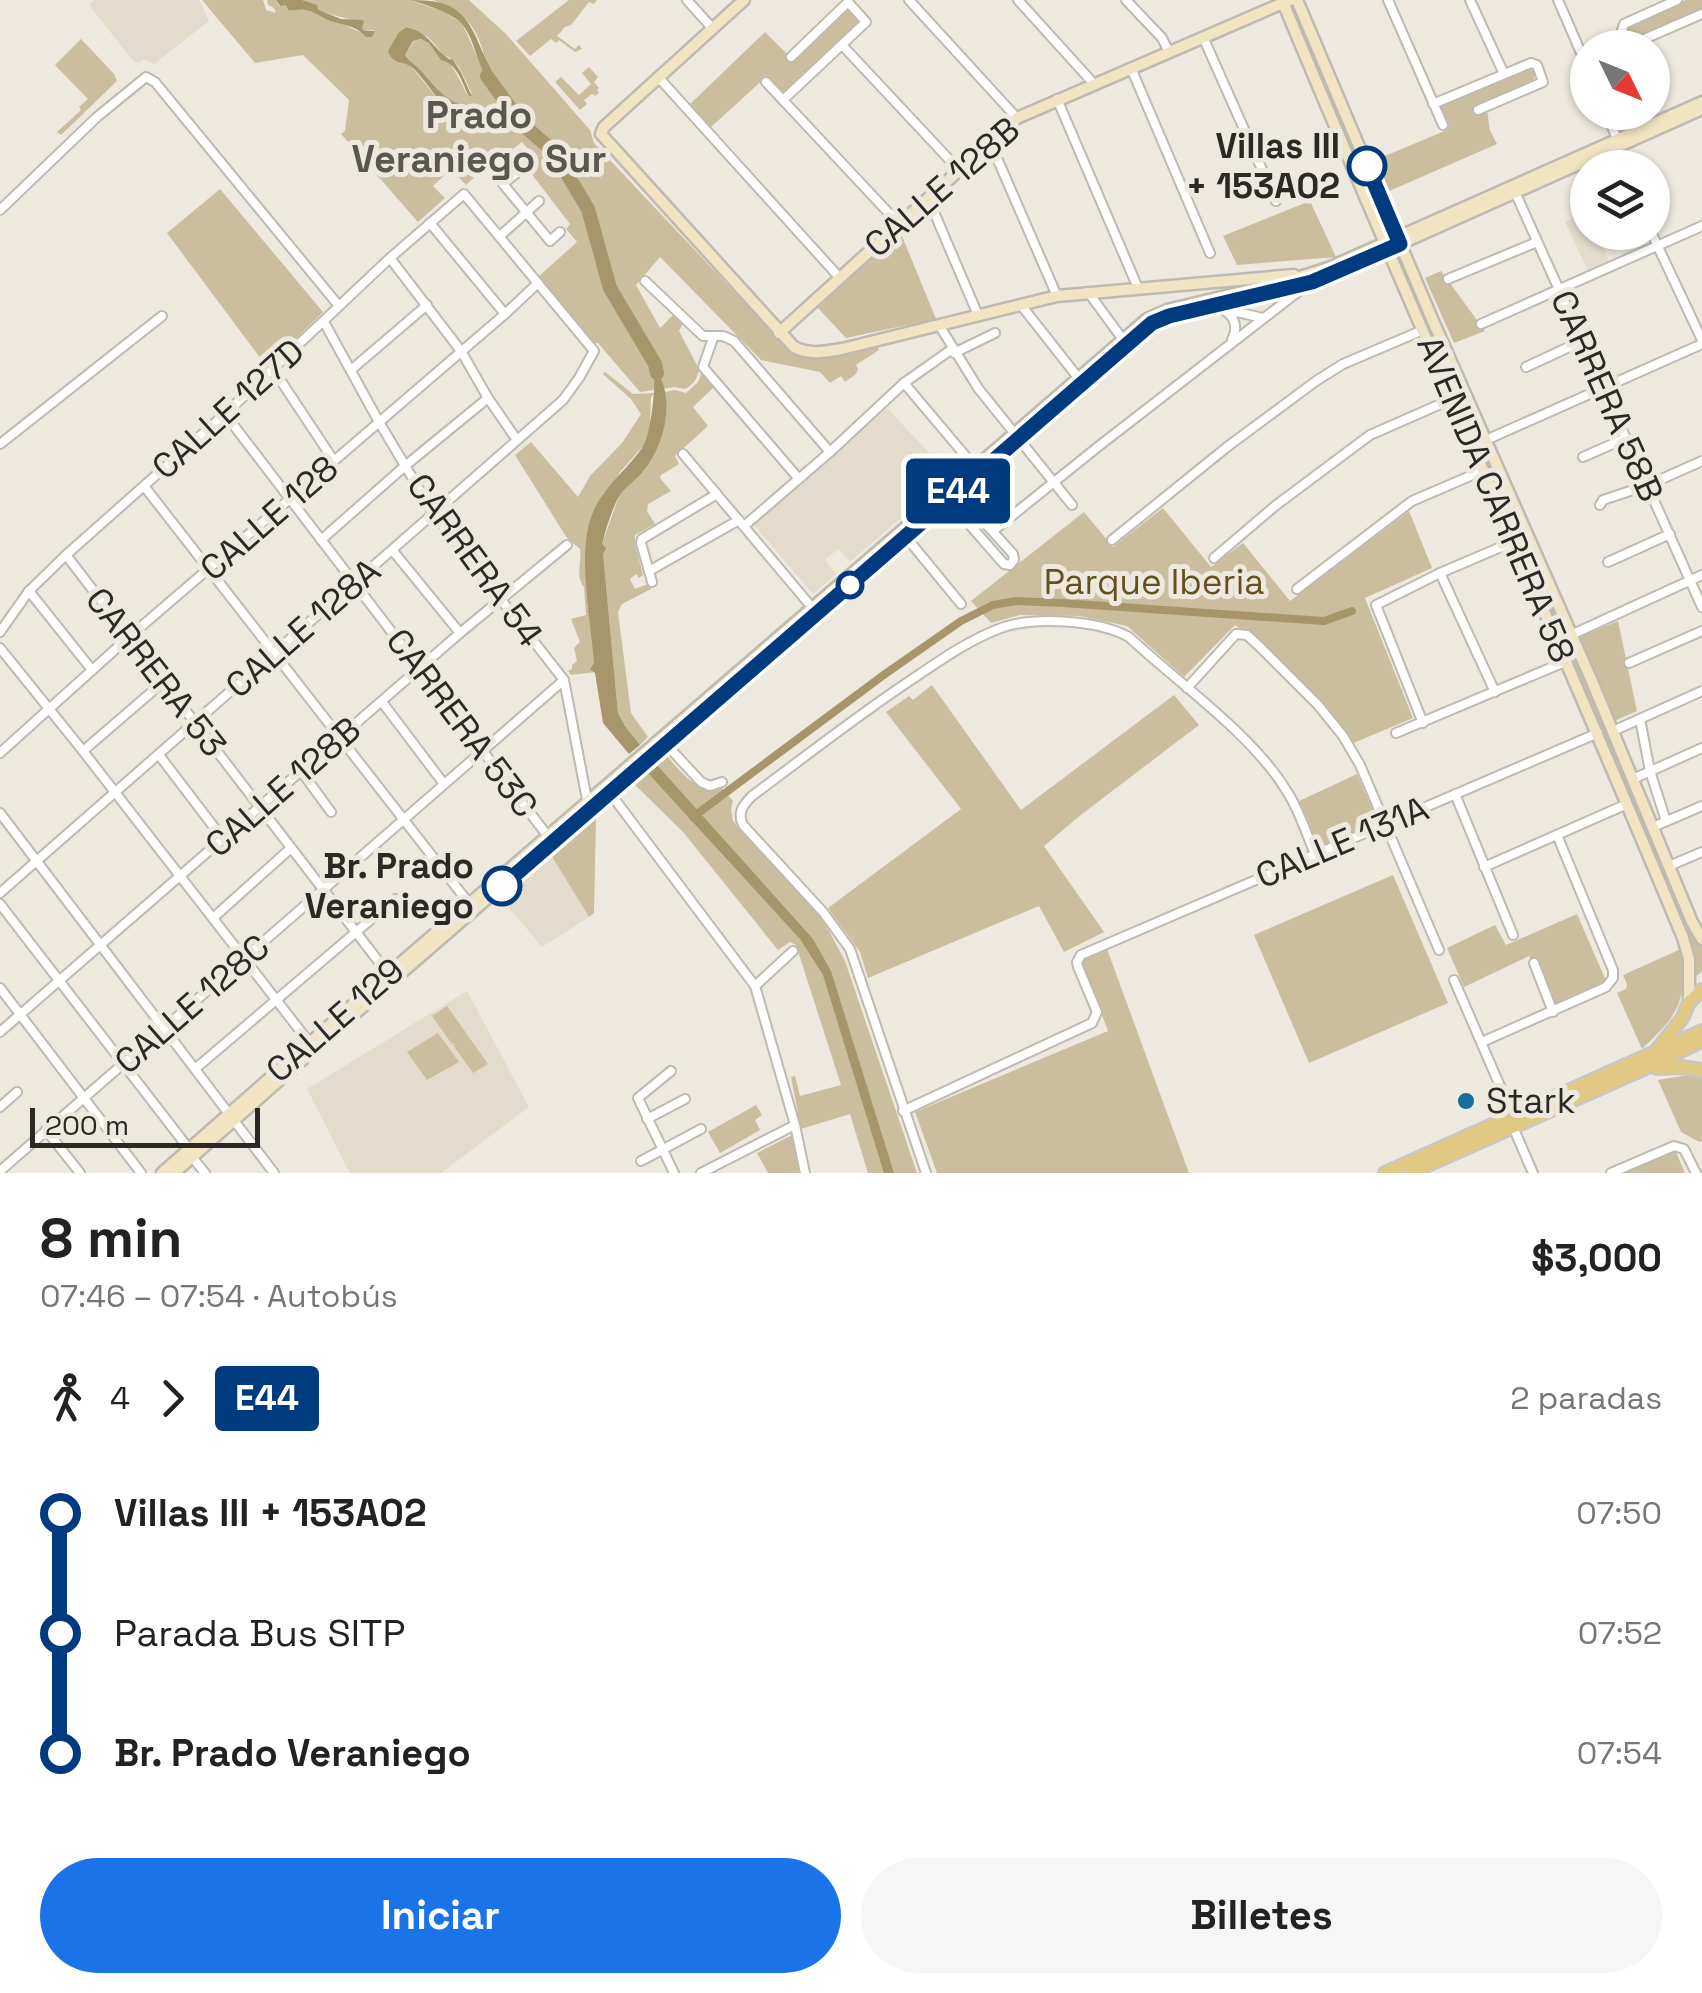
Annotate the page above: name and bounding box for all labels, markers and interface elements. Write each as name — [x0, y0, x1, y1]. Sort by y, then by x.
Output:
north arrow — [1570, 30, 1670, 130]
map controls — [1570, 30, 1670, 250]
district label: Prado Veraniego Sur — [352, 91, 606, 183]
street label: CALLE 128B — [855, 107, 1029, 267]
place label: Villas III + 153A02 — [1186, 124, 1340, 208]
marker: Villas III + 153A02 — [1348, 147, 1386, 185]
button: layers — [1570, 150, 1670, 250]
street label: CARRERA 58B — [1541, 283, 1673, 509]
street label: CALLE 127D — [143, 329, 313, 489]
street label: AVENIDA CARRERA 58 — [1407, 329, 1585, 669]
street label: CALLE 128 — [191, 446, 347, 590]
line badge: E44 — [900, 458, 1016, 524]
street label: CARRERA 54 — [397, 465, 553, 655]
text: E44 — [926, 469, 990, 513]
street label: CALLE 128A — [217, 549, 389, 707]
park label: Parque Iberia — [1044, 560, 1264, 604]
unlabelled marker — [837, 572, 863, 598]
street label: CARRERA 53 — [76, 578, 236, 766]
street label: CARRERA 53C — [377, 620, 547, 826]
street label: CALLE 128B — [196, 707, 370, 867]
street label: CALLE 131A — [1249, 786, 1435, 898]
place label: Br. Prado Veraniego — [305, 844, 474, 928]
marker: Br. Prado Veraniego — [483, 867, 521, 905]
street label: CALLE 128C — [105, 925, 279, 1083]
street label: CALLE 129 — [257, 948, 413, 1092]
place label: Stark — [1486, 1079, 1576, 1123]
marker: Stark — [1455, 1090, 1477, 1112]
scale bar — [30, 1103, 260, 1148]
text: 200 m — [45, 1107, 129, 1143]
text: 8 min — [40, 1203, 182, 1273]
text: $3,000 — [1531, 1234, 1662, 1282]
text: 07:46 – 07:54 · Autobús — [40, 1276, 398, 1316]
icon: walk — [40, 1371, 95, 1426]
icon: forward — [145, 1371, 200, 1426]
text: E44 — [235, 1376, 299, 1420]
text: 4 — [110, 1378, 130, 1418]
text: 2 paradas — [1510, 1378, 1662, 1418]
text: Villas III + 153A02 — [114, 1489, 427, 1537]
text: 07:50 — [1576, 1493, 1662, 1533]
text: Parada Bus SITP — [114, 1609, 405, 1657]
text: 07:52 — [1578, 1613, 1662, 1653]
text: Br. Prado Veraniego — [114, 1729, 471, 1777]
text: 07:54 — [1577, 1733, 1662, 1773]
button: Iniciar — [40, 1858, 841, 1973]
button: Billetes — [861, 1858, 1662, 1973]

